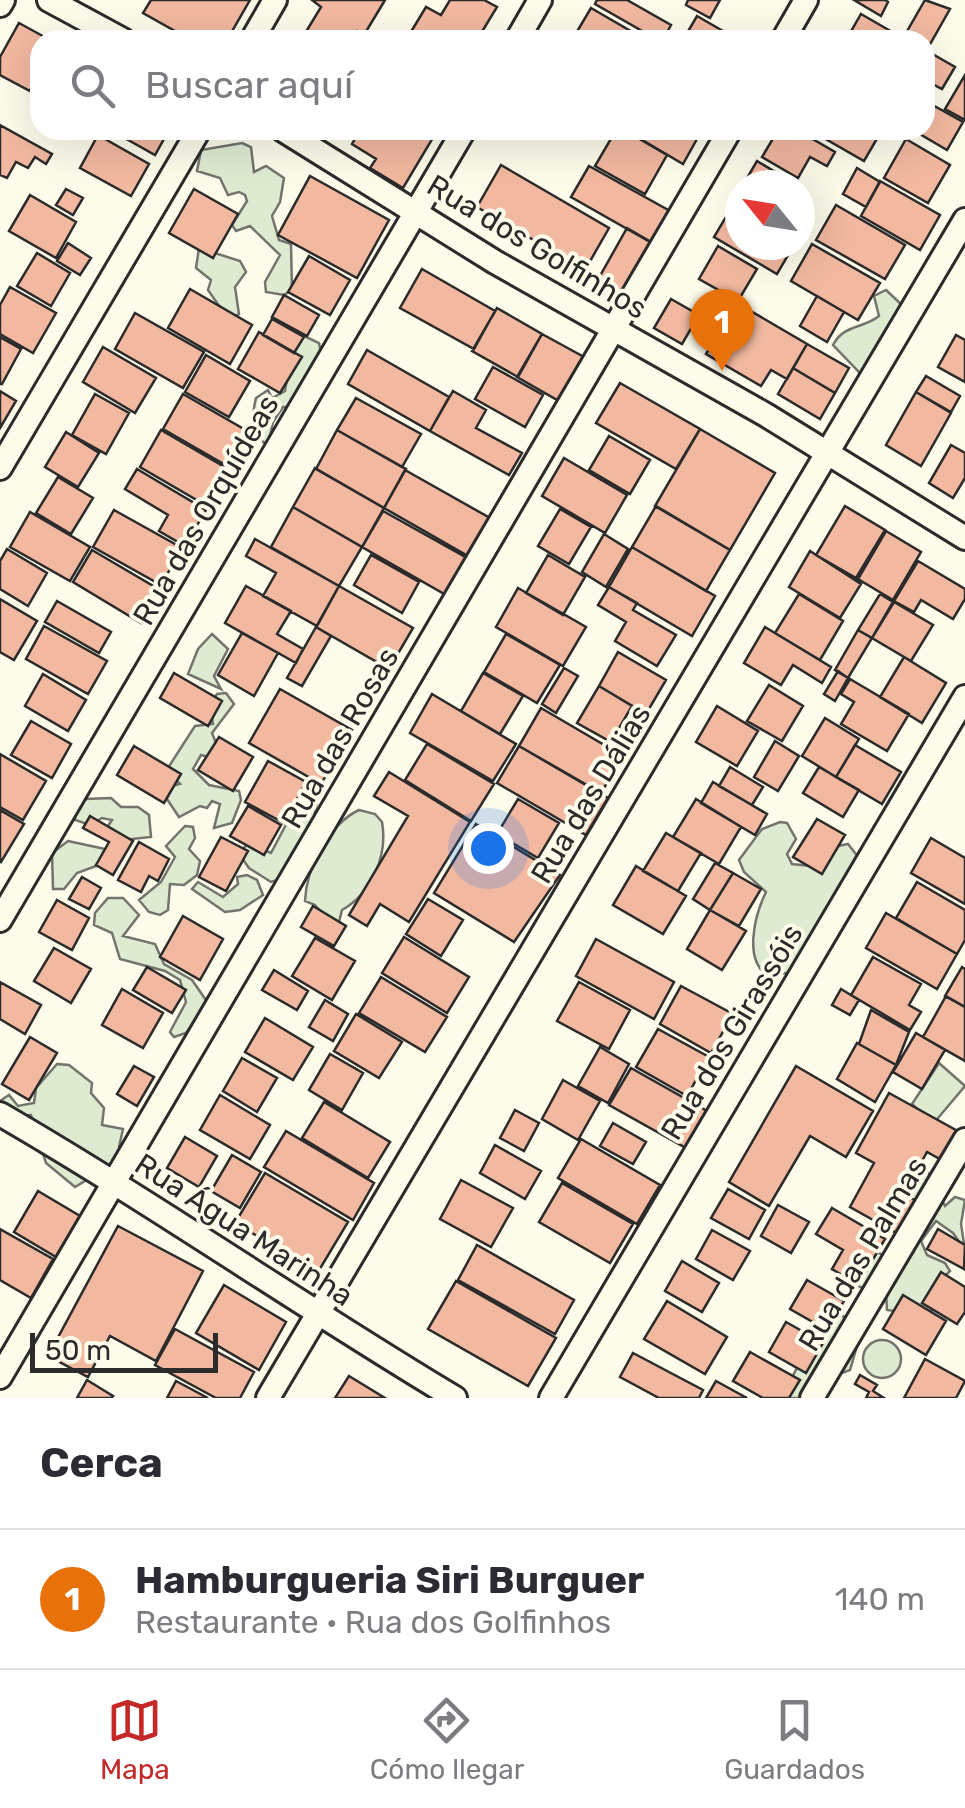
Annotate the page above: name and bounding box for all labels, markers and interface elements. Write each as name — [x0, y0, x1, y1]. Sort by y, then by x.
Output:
search box — [30, 30, 935, 140]
icon: search — [65, 58, 120, 113]
text: Buscar aquí — [145, 62, 353, 108]
street label: Rua dos Golfinhos — [421, 167, 653, 327]
north arrow — [725, 170, 815, 260]
pin: 1 — [690, 288, 754, 371]
street label: Rua das Orquídeas — [125, 389, 287, 631]
street label: Rua das Rosas — [274, 641, 406, 835]
street label: Rua das Dálias — [523, 698, 659, 890]
your location — [463, 823, 514, 874]
street label: Rua dos Girassóis — [653, 918, 811, 1146]
street label: Rua Água Marinha — [128, 1146, 360, 1314]
street label: Rua das Palmas — [791, 1150, 935, 1358]
scale bar — [30, 1328, 218, 1372]
text: 50 m — [45, 1334, 111, 1367]
text: Cerca — [40, 1438, 163, 1488]
text: Hamburgueria Siri Burguer — [135, 1557, 644, 1603]
text: 1 — [65, 1580, 80, 1618]
text: 140 m — [835, 1580, 925, 1618]
text: Restaurante · Rua dos Golfinhos — [135, 1603, 611, 1641]
tab: Mapa — [100, 1693, 170, 1786]
tab: Cómo llegar — [370, 1693, 524, 1786]
tab: Guardados — [724, 1693, 865, 1786]

